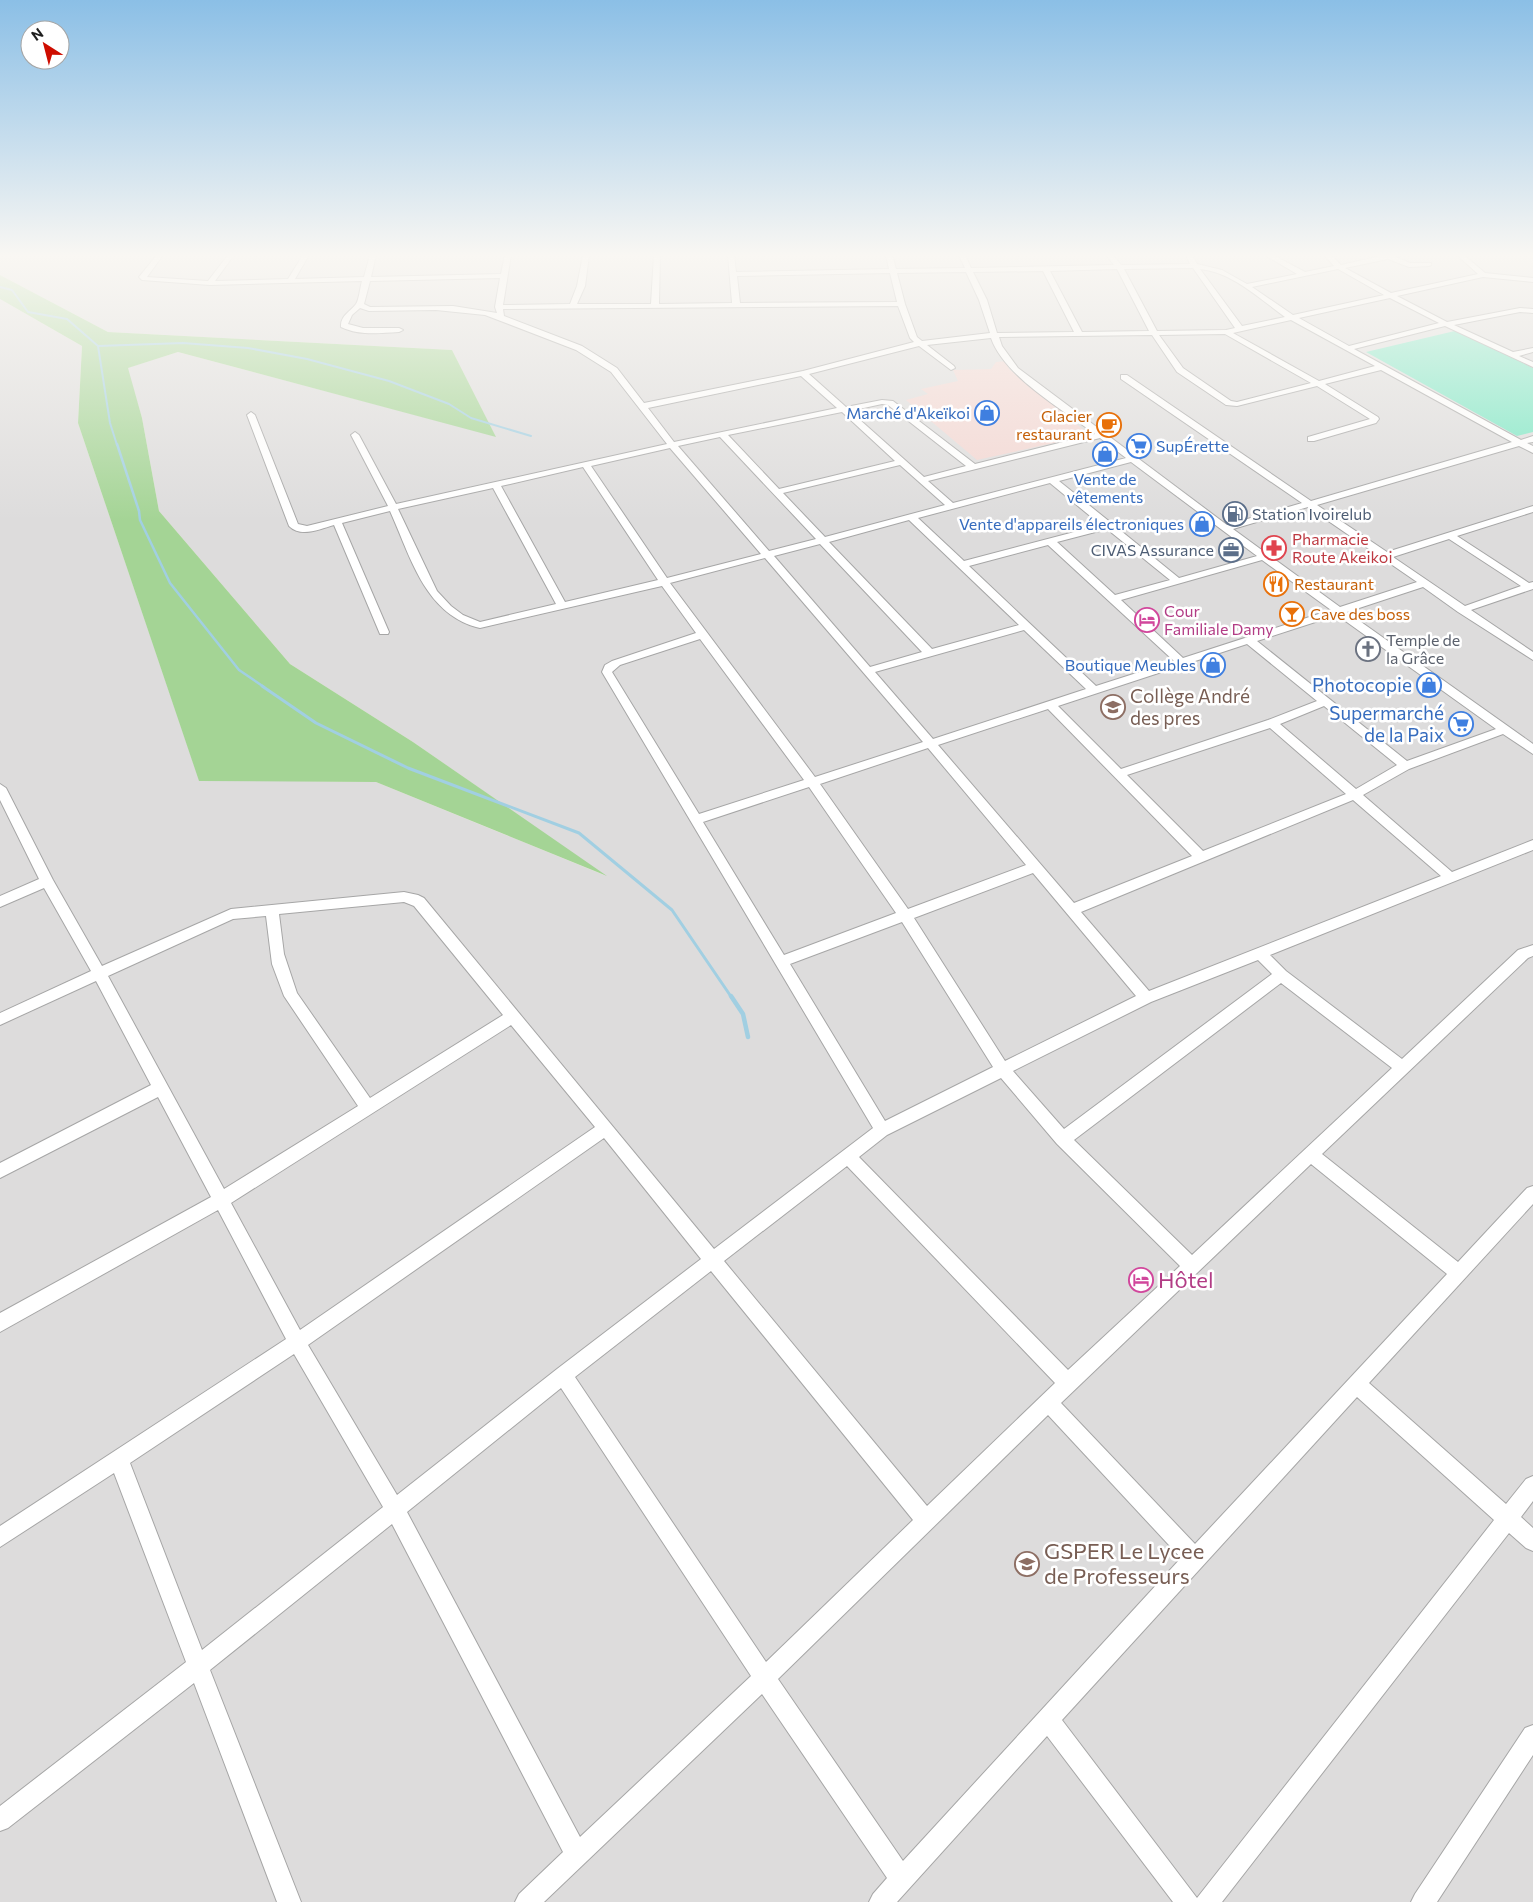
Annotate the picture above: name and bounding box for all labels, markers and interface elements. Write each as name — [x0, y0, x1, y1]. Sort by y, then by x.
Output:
north arrow — [20, 20, 70, 70]
text: N — [28, 24, 46, 44]
shop icon: Marché d'Akeïkoi — [974, 400, 1000, 426]
place label: Marché d'Akeïkoi — [846, 403, 970, 422]
place label: Glacier restaurant — [1016, 406, 1093, 443]
cafe icon: Glacier restaurant — [1096, 412, 1122, 438]
supermarket icon: SupÉrette — [1126, 433, 1152, 459]
place label: SupÉrette — [1156, 436, 1229, 455]
shop icon: Vente de vêtements — [1092, 441, 1118, 467]
place label: Vente de vêtements — [1067, 469, 1143, 506]
fuel station icon: Station Ivoirelub — [1222, 501, 1248, 527]
place label: Station Ivoirelub — [1252, 504, 1372, 523]
shop icon: Vente d'appareils électroniques — [1189, 511, 1215, 537]
place label: Vente d'appareils électroniques — [959, 514, 1184, 533]
place label: Pharmacie Route Akeikoi — [1292, 529, 1393, 566]
pharmacy icon: Pharmacie Route Akeikoi — [1261, 535, 1287, 561]
office icon: CIVAS Assurance — [1218, 537, 1244, 563]
place label: CIVAS Assurance — [1091, 540, 1214, 559]
restaurant icon: Restaurant — [1263, 571, 1289, 597]
place label: Restaurant — [1294, 574, 1375, 593]
place label: Cour Familiale Damy — [1164, 601, 1274, 638]
bar icon: Cave des boss — [1279, 601, 1305, 627]
place label: Cave des boss — [1310, 604, 1410, 623]
hotel icon: Cour Familiale Damy — [1134, 607, 1160, 633]
place label: Temple de la Grâce — [1386, 630, 1460, 667]
church icon: Temple de la Grâce — [1355, 636, 1381, 662]
shop icon: Boutique Meubles — [1200, 652, 1226, 678]
place label: Boutique Meubles — [1065, 655, 1196, 674]
shop icon: Photocopie — [1416, 672, 1442, 698]
place label: Photocopie — [1312, 673, 1412, 696]
place label: Collège André des pres — [1130, 684, 1250, 729]
school or university icon: Collège André des pres — [1100, 694, 1126, 720]
place label: Supermarché de la Paix — [1329, 701, 1444, 746]
supermarket icon: Supermarché de la Paix — [1448, 711, 1474, 737]
place label: Hôtel — [1158, 1266, 1214, 1293]
hotel icon: Hôtel — [1128, 1267, 1154, 1293]
place label: GSPER Le Lycee de Professeurs — [1044, 1537, 1204, 1589]
school or university icon: GSPER Le Lycee de Professeurs — [1014, 1551, 1040, 1577]

